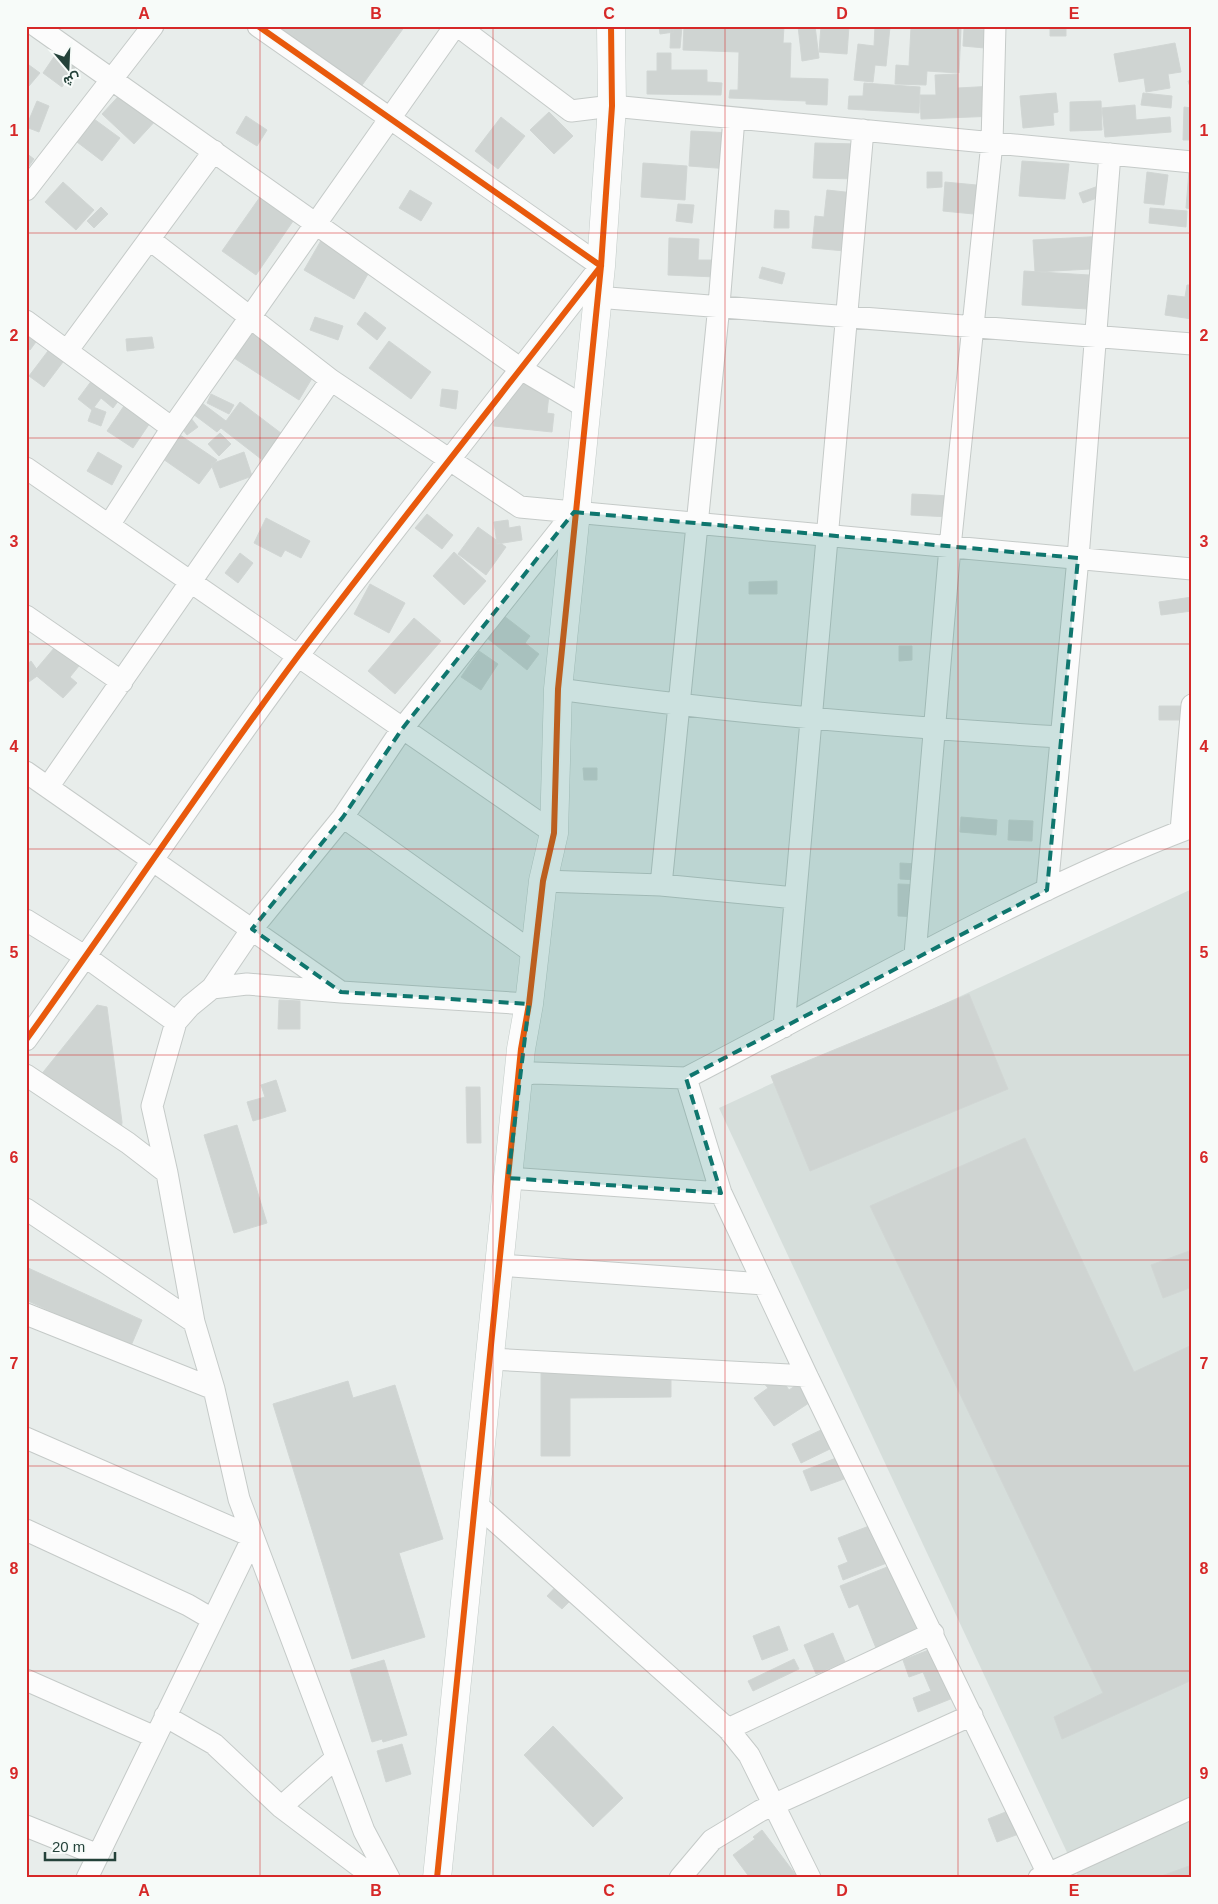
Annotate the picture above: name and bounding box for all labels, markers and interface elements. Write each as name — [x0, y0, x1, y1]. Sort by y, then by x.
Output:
text: A — [138, 5, 150, 22]
text: B — [370, 5, 382, 22]
text: C — [603, 5, 615, 22]
text: D — [836, 5, 848, 22]
text: E — [1069, 5, 1080, 22]
north arrow — [42, 42, 92, 92]
text: ش — [61, 69, 83, 91]
text: 1 — [10, 122, 19, 139]
text: 1 — [1200, 122, 1209, 139]
text: 2 — [10, 327, 19, 344]
text: 2 — [1200, 327, 1209, 344]
text: 3 — [10, 533, 19, 550]
text: 3 — [1200, 533, 1209, 550]
text: 4 — [10, 738, 19, 755]
text: 4 — [1200, 738, 1209, 755]
text: 5 — [10, 944, 19, 961]
text: 5 — [1200, 944, 1209, 961]
text: 6 — [10, 1149, 19, 1166]
text: 6 — [1200, 1149, 1209, 1166]
text: 7 — [10, 1355, 19, 1372]
text: 7 — [1200, 1355, 1209, 1372]
text: 8 — [10, 1560, 19, 1577]
text: 8 — [1200, 1560, 1209, 1577]
text: 9 — [10, 1765, 19, 1782]
text: 9 — [1200, 1765, 1209, 1782]
scale bar — [45, 1829, 115, 1861]
text: 20 m — [52, 1838, 85, 1855]
text: A — [138, 1882, 150, 1899]
text: B — [370, 1882, 382, 1899]
text: C — [603, 1882, 615, 1899]
text: D — [836, 1882, 848, 1899]
text: E — [1069, 1882, 1080, 1899]

